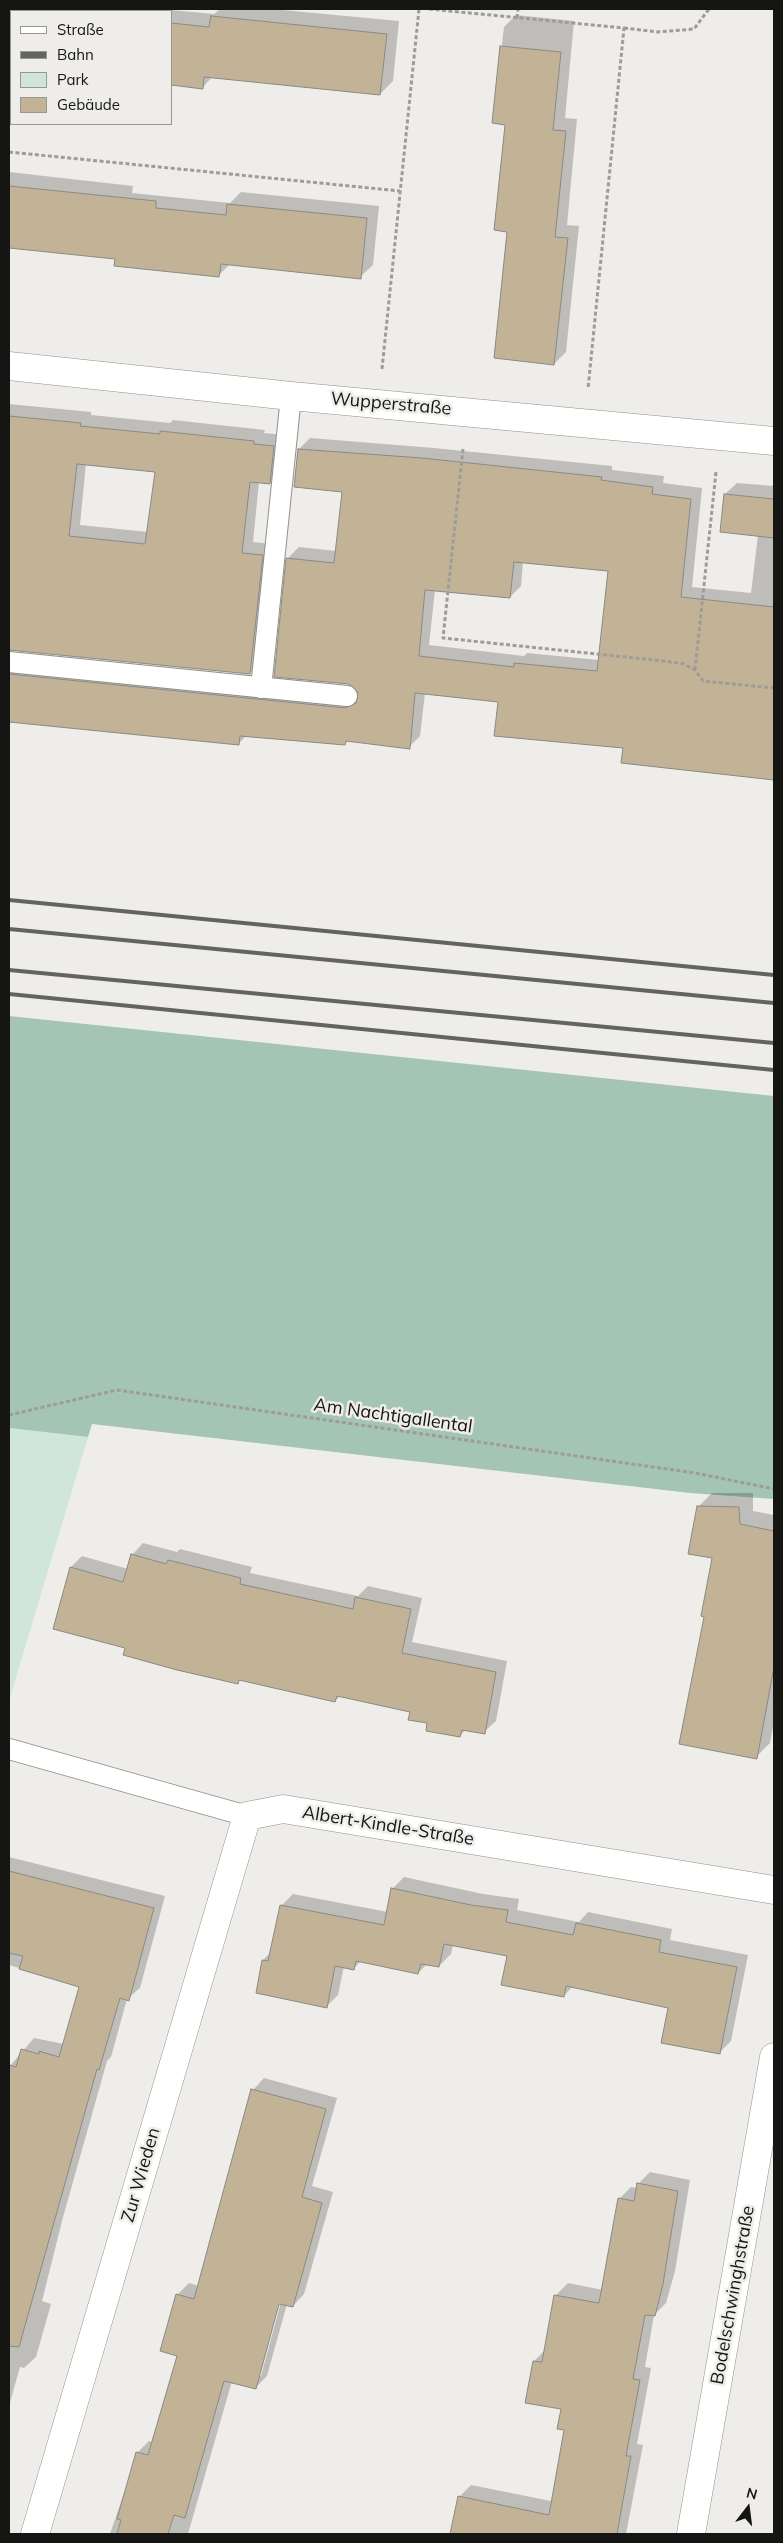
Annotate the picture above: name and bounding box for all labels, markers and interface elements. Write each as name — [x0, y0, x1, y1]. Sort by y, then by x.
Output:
legend — [10, 10, 172, 125]
text: Straße — [57, 20, 104, 39]
text: Bahn — [57, 45, 94, 64]
text: Park — [57, 70, 89, 89]
text: Gebäude — [57, 95, 120, 114]
street label: Wupperstraße — [330, 388, 452, 420]
street label: Am Nachtigallental — [312, 1394, 474, 1438]
street label: Albert-Kindle-Straße — [301, 1802, 475, 1850]
street label: Zur Wieden — [117, 2125, 165, 2225]
street label: Bodelschwinghstraße — [707, 2204, 759, 2386]
north arrow — [723, 2483, 773, 2533]
text: N — [744, 2483, 759, 2504]

